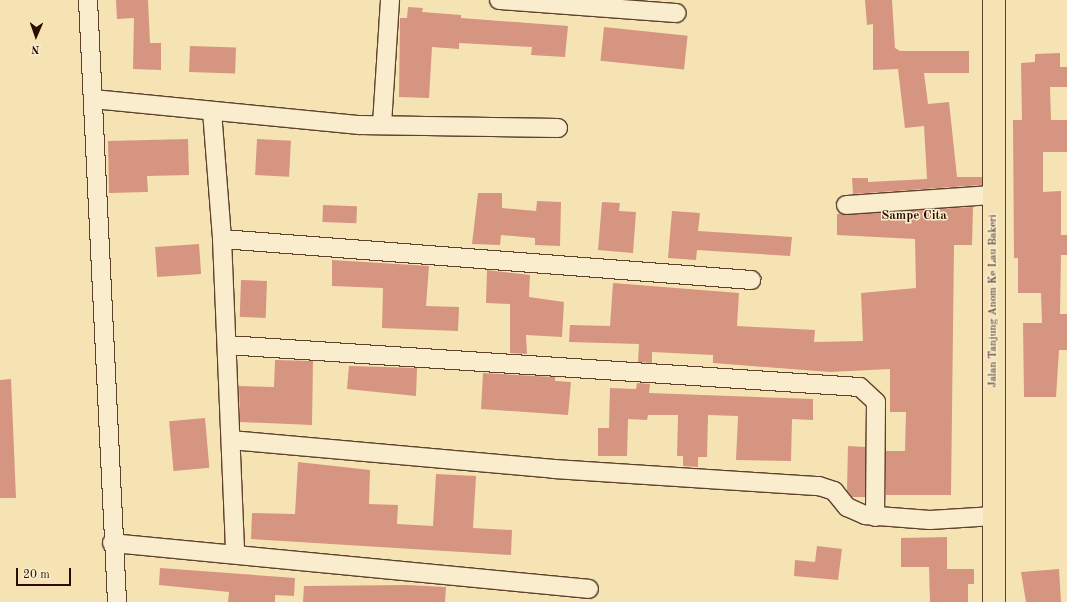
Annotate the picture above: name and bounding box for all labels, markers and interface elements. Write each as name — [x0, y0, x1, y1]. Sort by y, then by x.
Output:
north arrow — [16, 16, 56, 56]
text: N — [31, 43, 40, 54]
district label: Sampe Cita — [881, 208, 947, 224]
street label: Jalan Tanjung Anom Ke Lau Bakeri — [987, 215, 1001, 387]
scale bar — [18, 560, 73, 586]
text: 20 m — [23, 569, 50, 581]

